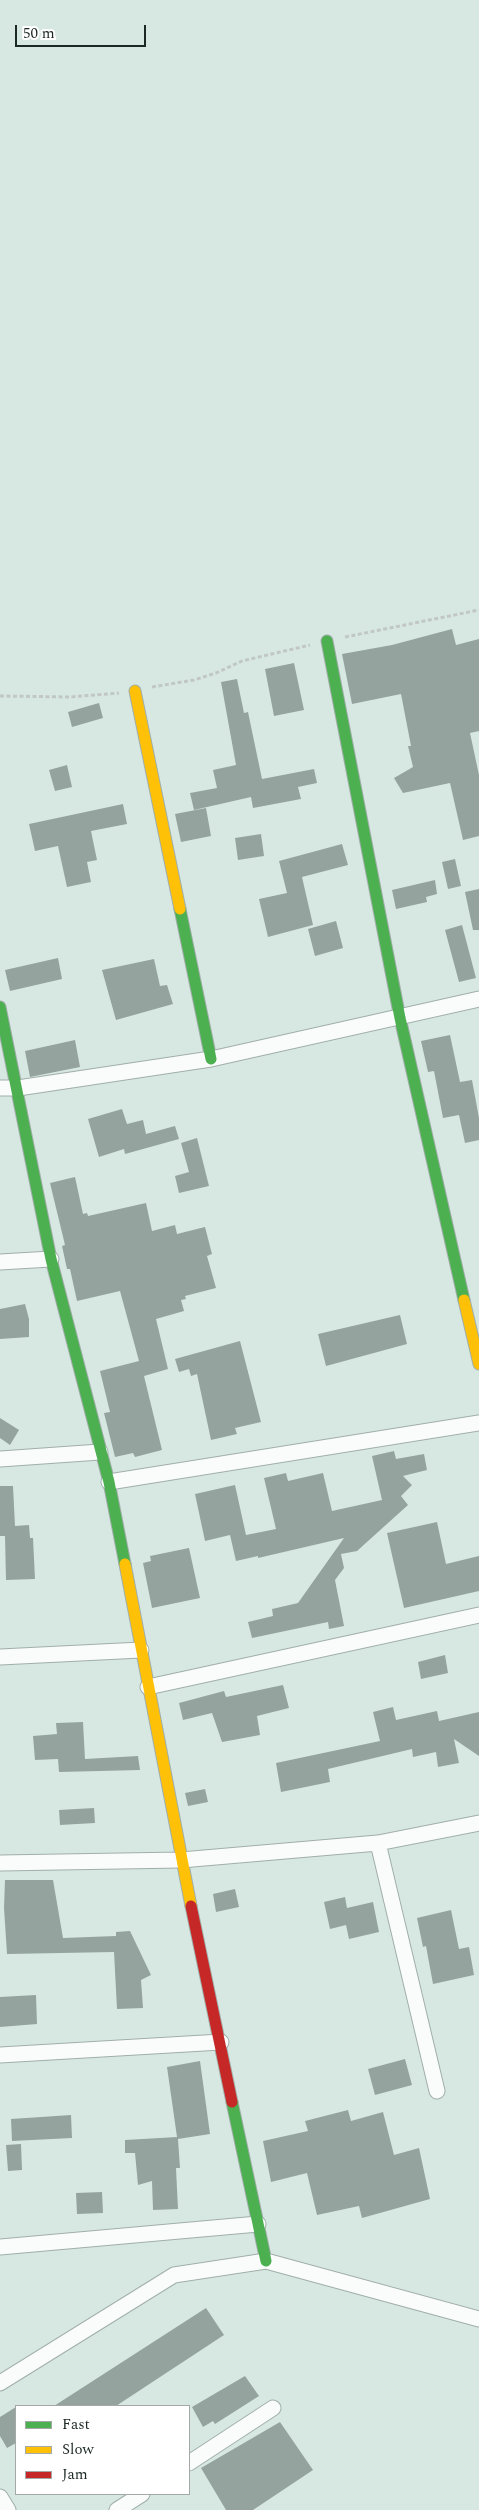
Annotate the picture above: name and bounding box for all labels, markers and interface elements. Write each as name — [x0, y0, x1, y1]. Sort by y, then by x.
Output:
scale bar — [18, 15, 149, 47]
text: 50 m — [23, 22, 55, 45]
legend — [15, 2405, 190, 2495]
text: Fast — [62, 2413, 90, 2436]
text: Slow — [62, 2438, 94, 2461]
text: Jam — [62, 2463, 88, 2486]

